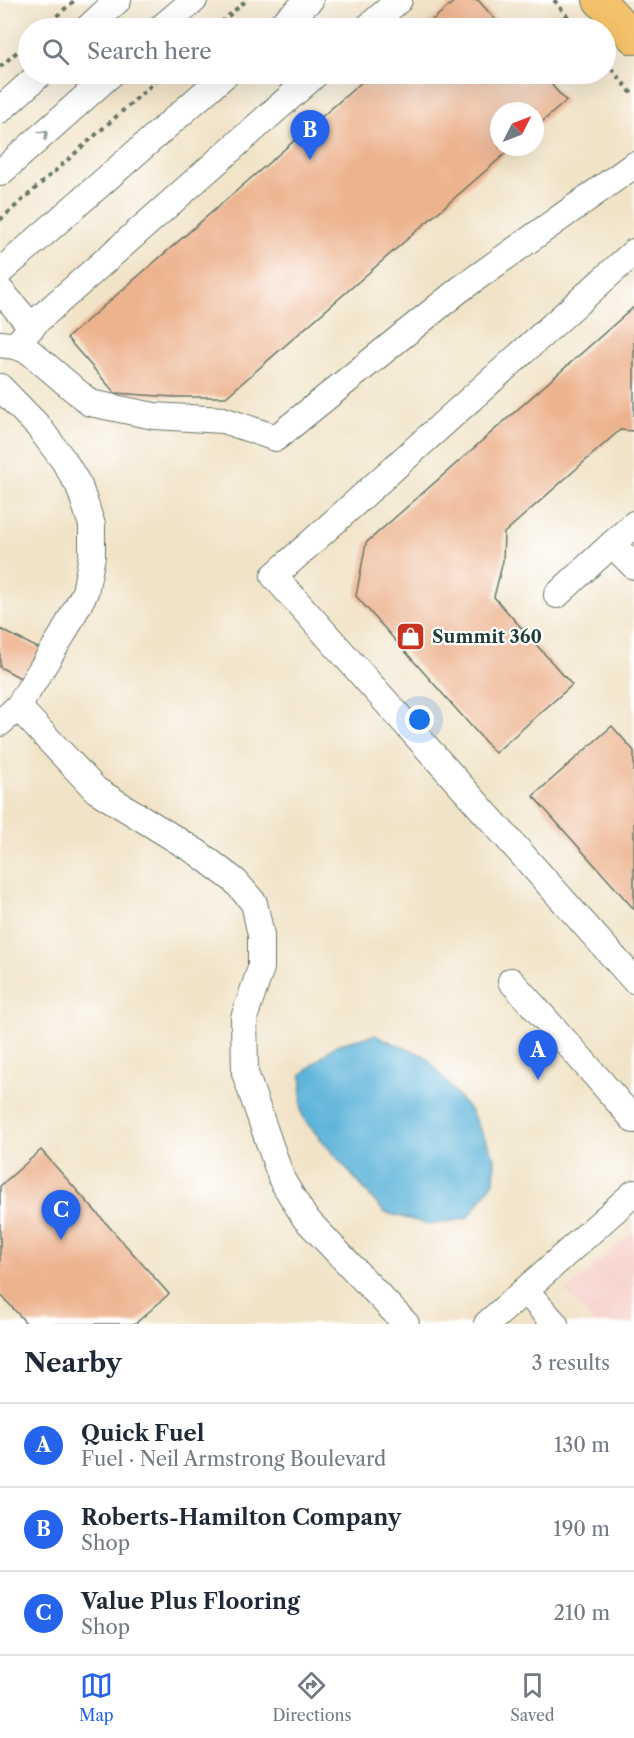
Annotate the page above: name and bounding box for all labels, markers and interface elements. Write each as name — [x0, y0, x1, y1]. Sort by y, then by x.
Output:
search box — [18, 18, 616, 84]
icon: search — [39, 35, 72, 68]
text: Search here — [87, 38, 212, 65]
north arrow — [490, 102, 544, 156]
pin: B — [290, 110, 330, 160]
one-way arrow — [37, 130, 47, 141]
shop icon: Summit 360 — [395, 621, 427, 653]
place label: Summit 360 — [432, 626, 542, 648]
your location — [405, 705, 434, 734]
pin: A — [518, 1030, 558, 1080]
pin: C — [42, 1190, 80, 1240]
text: Nearby — [24, 1347, 122, 1379]
text: 3 results — [532, 1351, 610, 1375]
text: Quick Fuel — [81, 1420, 204, 1447]
text: A — [36, 1433, 51, 1457]
text: 130 m — [554, 1433, 610, 1457]
text: Fuel · Neil Armstrong Boulevard — [81, 1447, 386, 1471]
text: Roberts-Hamilton Company — [81, 1504, 401, 1531]
text: B — [36, 1517, 51, 1541]
text: 190 m — [553, 1517, 610, 1541]
text: Shop — [81, 1531, 130, 1555]
text: Value Plus Flooring — [81, 1588, 300, 1615]
text: C — [35, 1601, 52, 1625]
text: 210 m — [553, 1601, 610, 1625]
text: Shop — [81, 1615, 130, 1639]
tab: Map — [79, 1669, 114, 1725]
tab: Directions — [272, 1669, 351, 1725]
tab: Saved — [510, 1669, 555, 1725]

